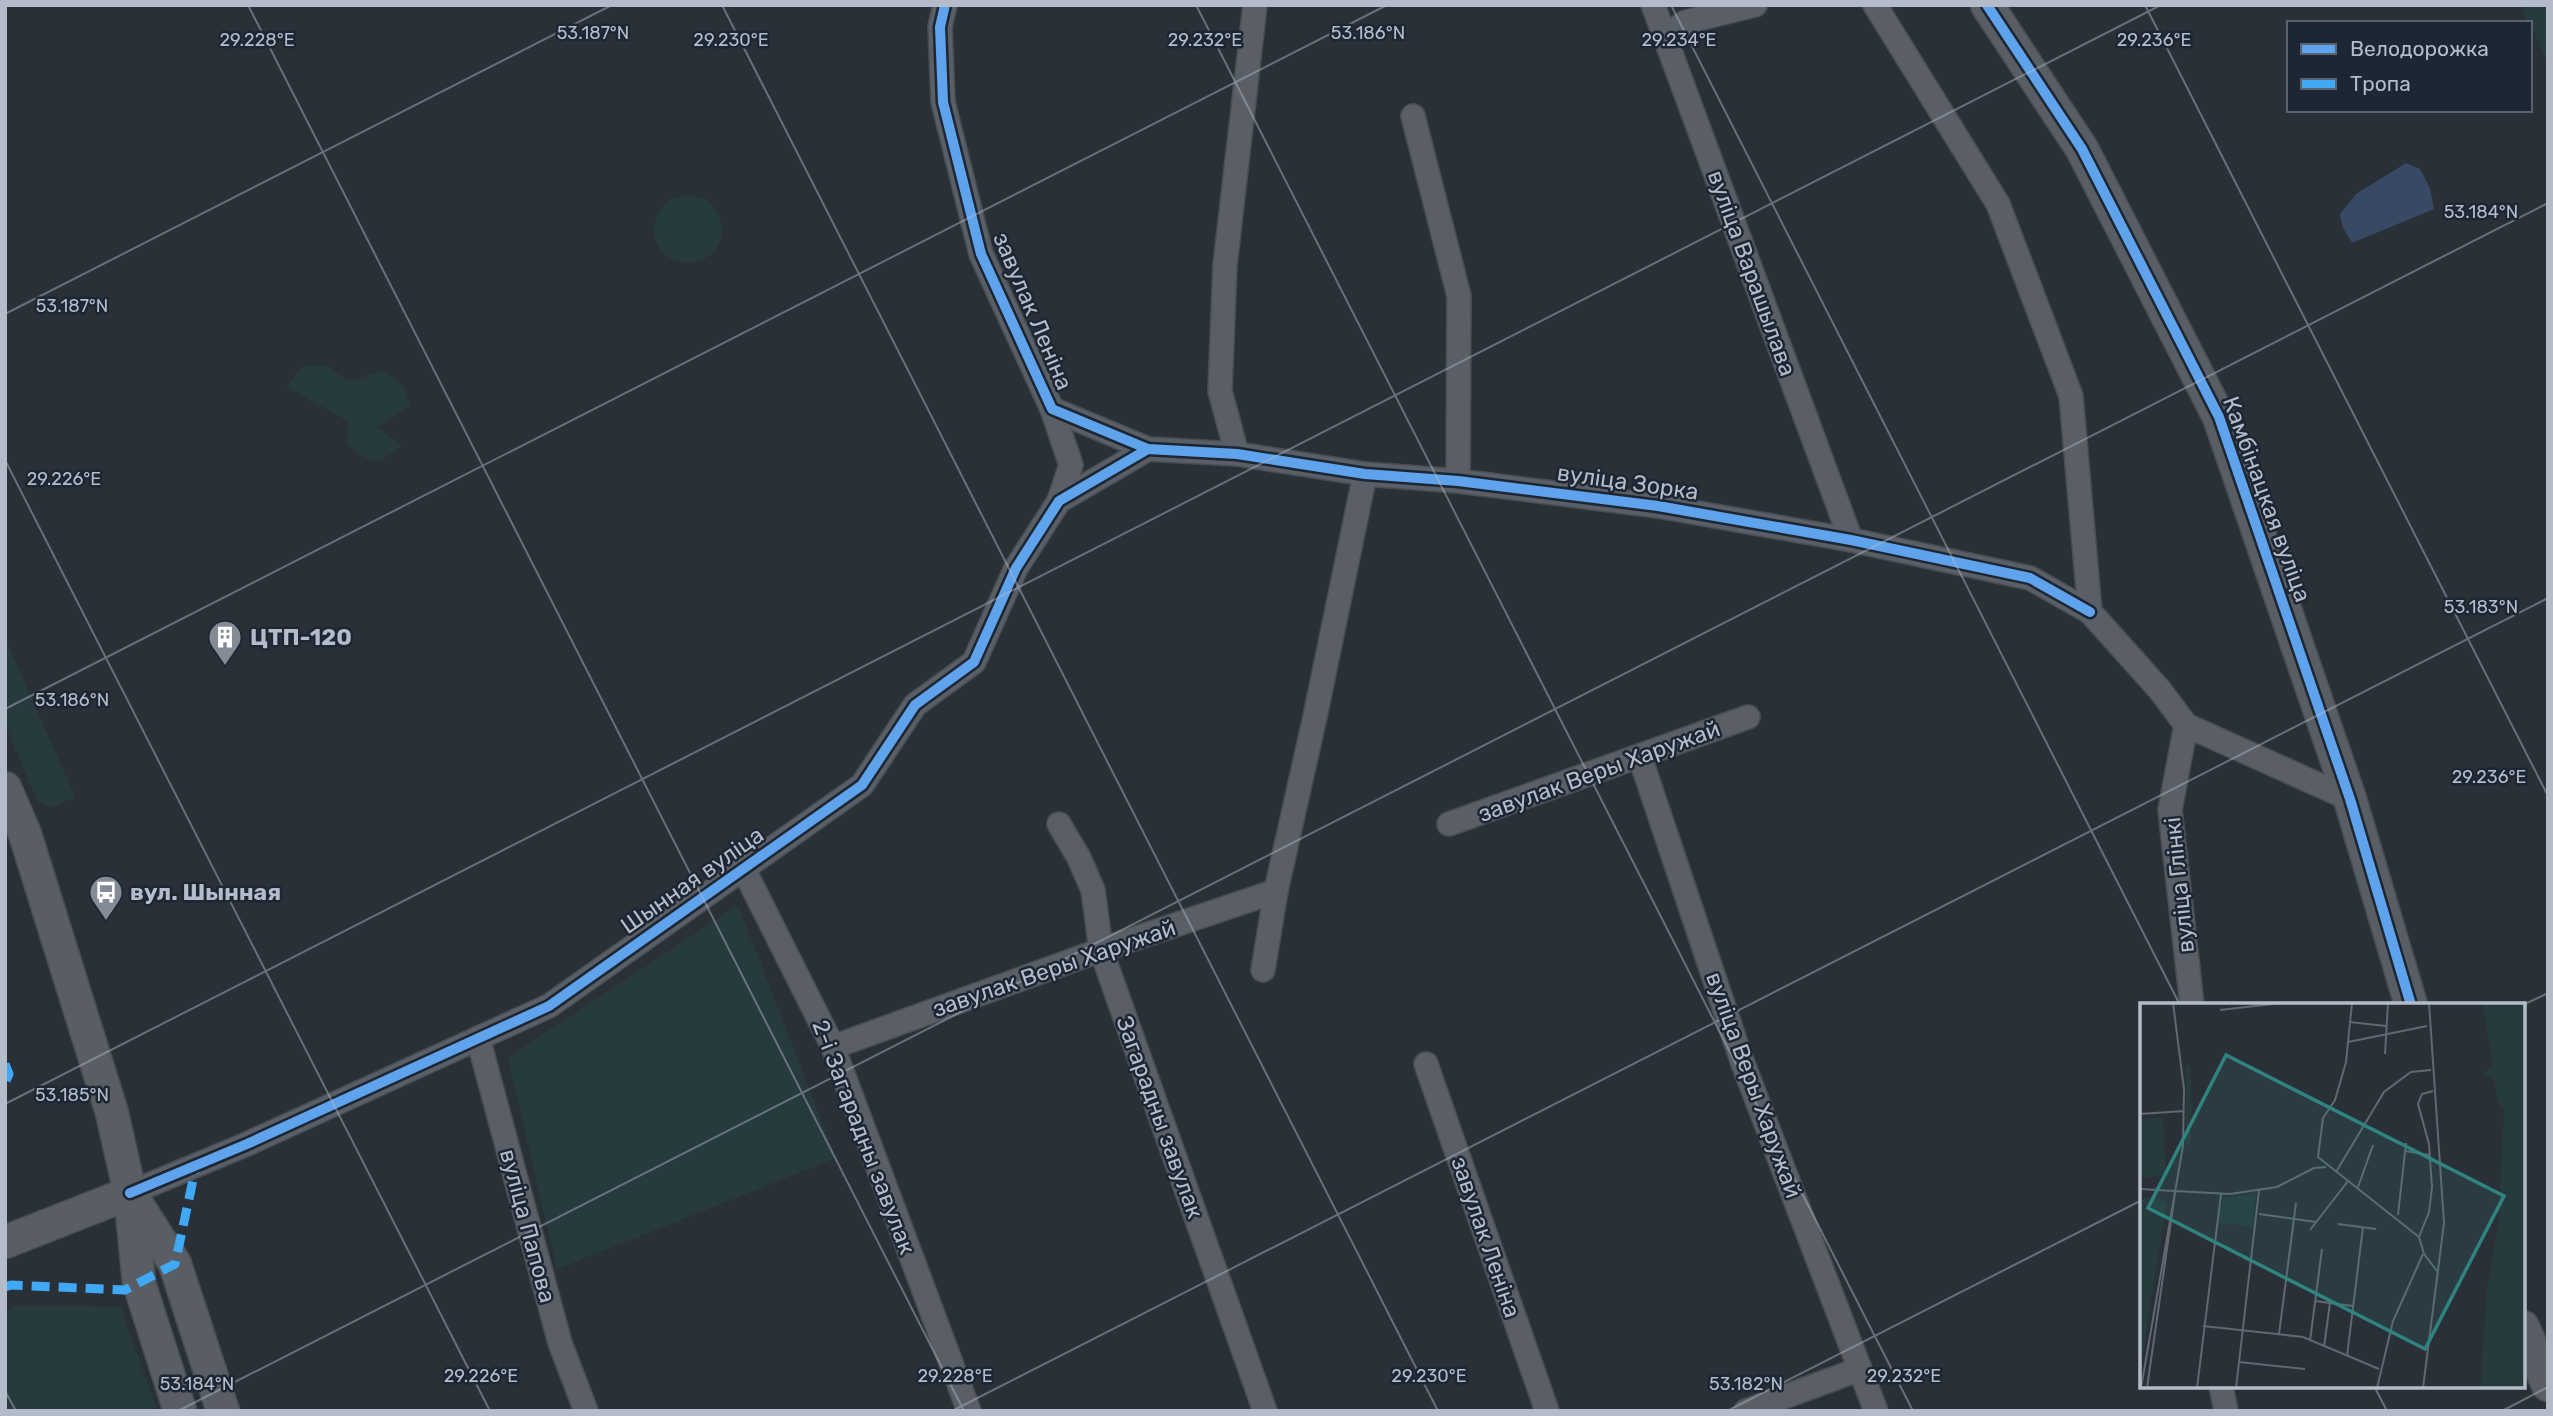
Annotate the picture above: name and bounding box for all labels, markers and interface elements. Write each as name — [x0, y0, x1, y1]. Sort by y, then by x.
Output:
legend — [2287, 21, 2532, 112]
text: 53.187°N — [557, 22, 629, 44]
text: 53.186°N — [1331, 22, 1405, 44]
text: 29.228°E — [219, 29, 295, 51]
text: 29.230°E — [693, 29, 769, 51]
text: 29.232°E — [1168, 29, 1242, 51]
text: 29.234°E — [1641, 29, 1717, 51]
text: 29.236°E — [2117, 29, 2191, 51]
text: Велодорожка — [2350, 36, 2489, 61]
text: Тропа — [2350, 71, 2411, 96]
street label: вуліца Варашылава — [1702, 166, 1802, 380]
text: 53.184°N — [2444, 201, 2518, 223]
street label: завулак Леніна — [987, 228, 1079, 394]
text: 53.187°N — [36, 295, 108, 317]
street label: Камбінацкая вуліца — [2217, 392, 2317, 606]
street label: вуліца Зорка — [1556, 458, 1700, 506]
text: 29.226°E — [27, 468, 101, 490]
text: 53.183°N — [2444, 596, 2518, 618]
building icon: ЦТП-120 — [206, 618, 244, 667]
place label: ЦТП-120 — [250, 623, 352, 651]
text: 53.186°N — [35, 689, 109, 711]
street label: завулак Веры Харужай — [1474, 714, 1724, 828]
text: 29.236°E — [2452, 766, 2526, 788]
street label: вуліца Глінкі — [2158, 816, 2200, 954]
street label: Шынная вуліца — [615, 820, 769, 940]
bus stop icon: вул. Шынная — [87, 873, 125, 922]
place label: вул. Шынная — [130, 878, 281, 906]
street label: завулак Веры Харужай — [929, 913, 1179, 1023]
street label: вуліца Веры Харужай — [1700, 968, 1808, 1202]
inset map — [2140, 1003, 2525, 1388]
street label: Загарадны завулак — [1110, 1012, 1210, 1222]
street label: 2-і Загарадны завулак — [806, 1016, 922, 1258]
text: 53.185°N — [35, 1084, 109, 1106]
street label: вуліца Папова — [494, 1146, 562, 1306]
street label: завулак Леніна — [1445, 1153, 1527, 1321]
text: 29.226°E — [444, 1365, 518, 1387]
text: 29.228°E — [917, 1365, 993, 1387]
text: 29.230°E — [1391, 1365, 1467, 1387]
text: 29.232°E — [1867, 1365, 1941, 1387]
text: 53.184°N — [160, 1373, 234, 1395]
text: 53.182°N — [1709, 1373, 1783, 1395]

